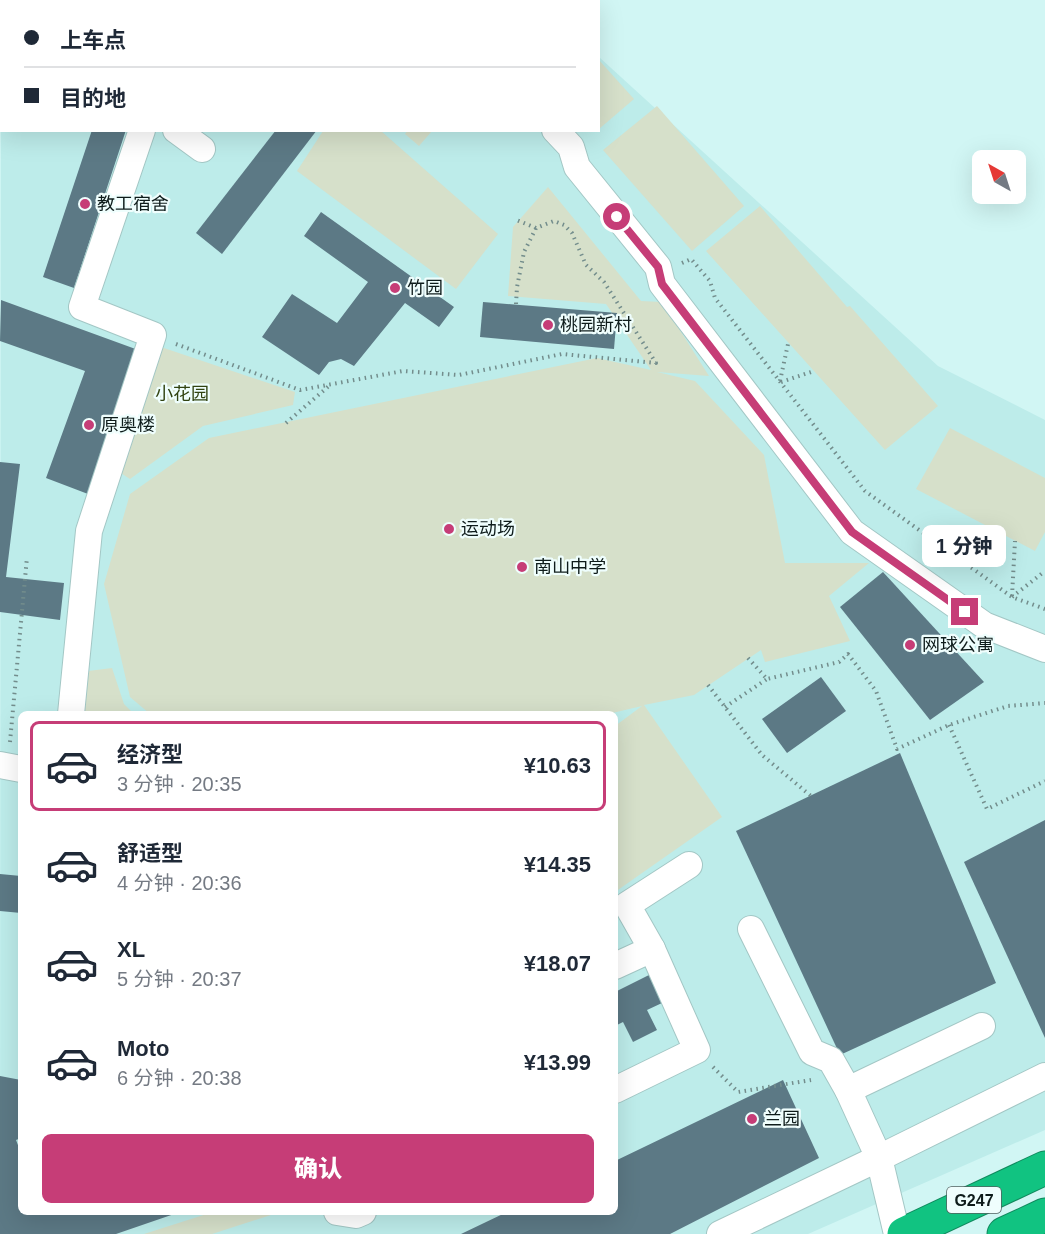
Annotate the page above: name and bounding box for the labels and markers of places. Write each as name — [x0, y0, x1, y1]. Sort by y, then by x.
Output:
place label: 教工宿舍 — [97, 194, 169, 214]
marker: 教工宿舍 — [78, 197, 92, 211]
place label: 竹园 — [407, 278, 443, 298]
marker: 竹园 — [388, 281, 402, 295]
place label: 桃园新村 — [560, 315, 632, 335]
marker: 桃园新村 — [541, 318, 555, 332]
place label: 原奥楼 — [101, 415, 155, 435]
marker: 原奥楼 — [82, 418, 96, 432]
place label: 运动场 — [461, 519, 515, 539]
marker: 运动场 — [442, 522, 456, 536]
place label: 南山中学 — [534, 557, 606, 577]
marker: 南山中学 — [515, 560, 529, 574]
place label: 网球公寓 — [922, 635, 994, 655]
marker: 网球公寓 — [903, 638, 917, 652]
place label: 兰园 — [764, 1109, 800, 1129]
marker: 兰园 — [745, 1112, 759, 1126]

